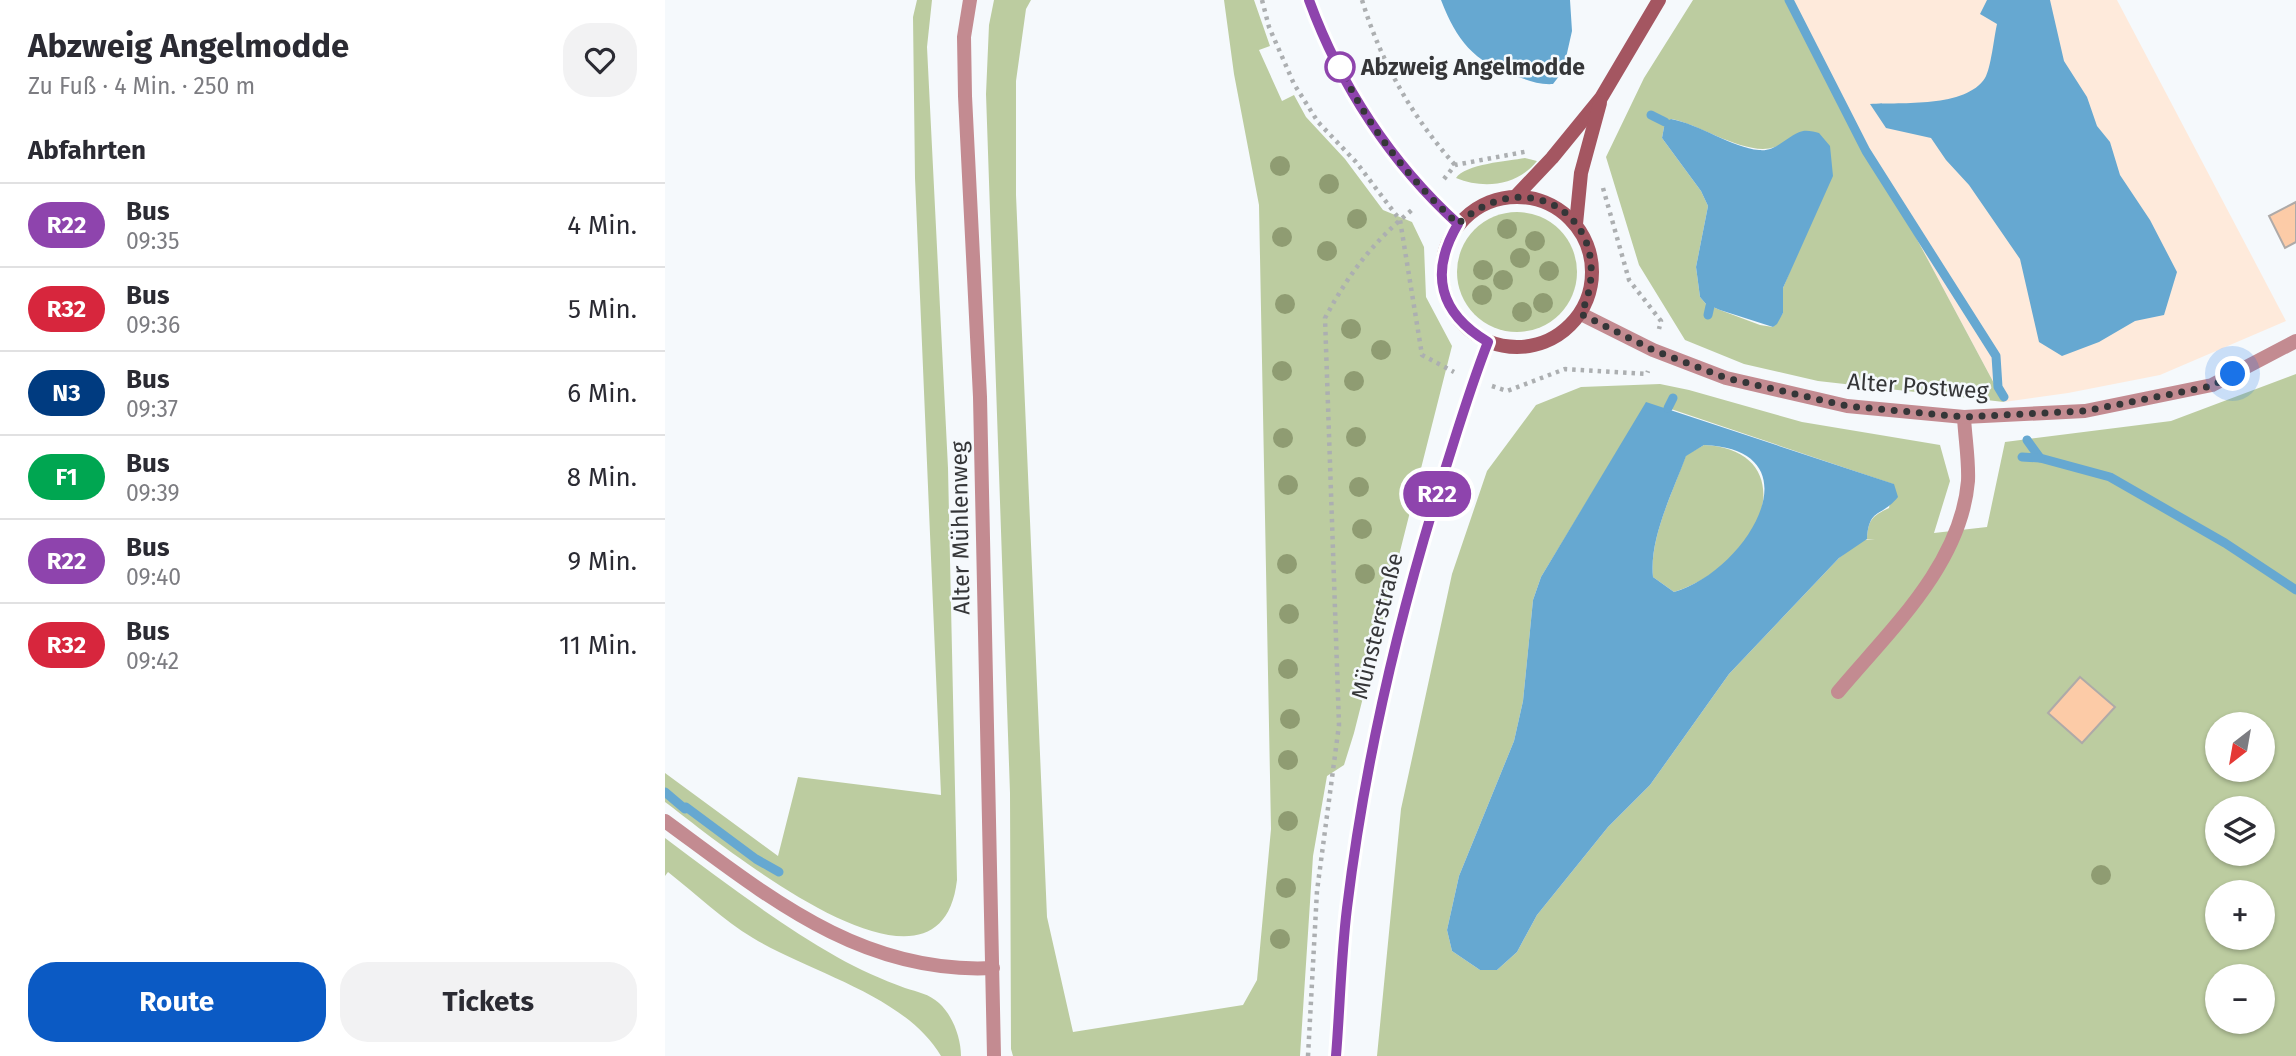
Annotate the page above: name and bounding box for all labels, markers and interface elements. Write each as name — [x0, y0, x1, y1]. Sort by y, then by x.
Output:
button: heart — [563, 23, 637, 97]
text: Abzweig Angelmodde — [28, 26, 349, 66]
marker: Abzweig Angelmodde — [1325, 52, 1355, 82]
place label: Abzweig Angelmodde — [1360, 53, 1585, 81]
text: Zu Fuß · 4 Min. · 250 m — [28, 72, 255, 100]
text: Abfahrten — [28, 135, 146, 166]
text: Bus — [126, 196, 169, 227]
text: 4 Min. — [567, 210, 637, 241]
text: R22 — [47, 211, 86, 239]
text: 09:35 — [126, 227, 179, 255]
text: Bus — [126, 280, 169, 311]
text: 5 Min. — [568, 294, 637, 325]
text: R32 — [47, 295, 86, 323]
text: 09:36 — [126, 311, 180, 339]
your location — [2215, 356, 2250, 391]
text: Bus — [126, 364, 169, 395]
street label: Alter Postweg — [1846, 367, 1990, 405]
text: 6 Min. — [567, 378, 637, 409]
text: N3 — [52, 379, 81, 407]
text: 09:37 — [126, 395, 178, 423]
street label: Alter Mühlenweg — [944, 441, 976, 615]
text: Bus — [126, 448, 169, 479]
text: 8 Min. — [567, 462, 637, 493]
text: F1 — [55, 463, 78, 491]
line badge: R22 — [1397, 471, 1477, 517]
text: 09:39 — [126, 479, 180, 507]
text: R22 — [1417, 480, 1457, 508]
text: Bus — [126, 532, 169, 563]
text: 9 Min. — [567, 546, 637, 577]
text: R22 — [47, 547, 86, 575]
street label: Münsterstraße — [1345, 550, 1409, 702]
text: 09:40 — [126, 563, 181, 591]
text: Bus — [126, 616, 169, 647]
text: 11 Min. — [559, 630, 637, 661]
text: R32 — [47, 631, 86, 659]
text: 09:42 — [126, 647, 179, 675]
north arrow — [2205, 712, 2275, 782]
map controls — [2205, 712, 2275, 1034]
button: layers — [2205, 796, 2275, 866]
button: + — [2205, 880, 2275, 950]
button: Route — [28, 962, 326, 1042]
button: Tickets — [340, 962, 637, 1042]
button: − — [2205, 964, 2275, 1034]

